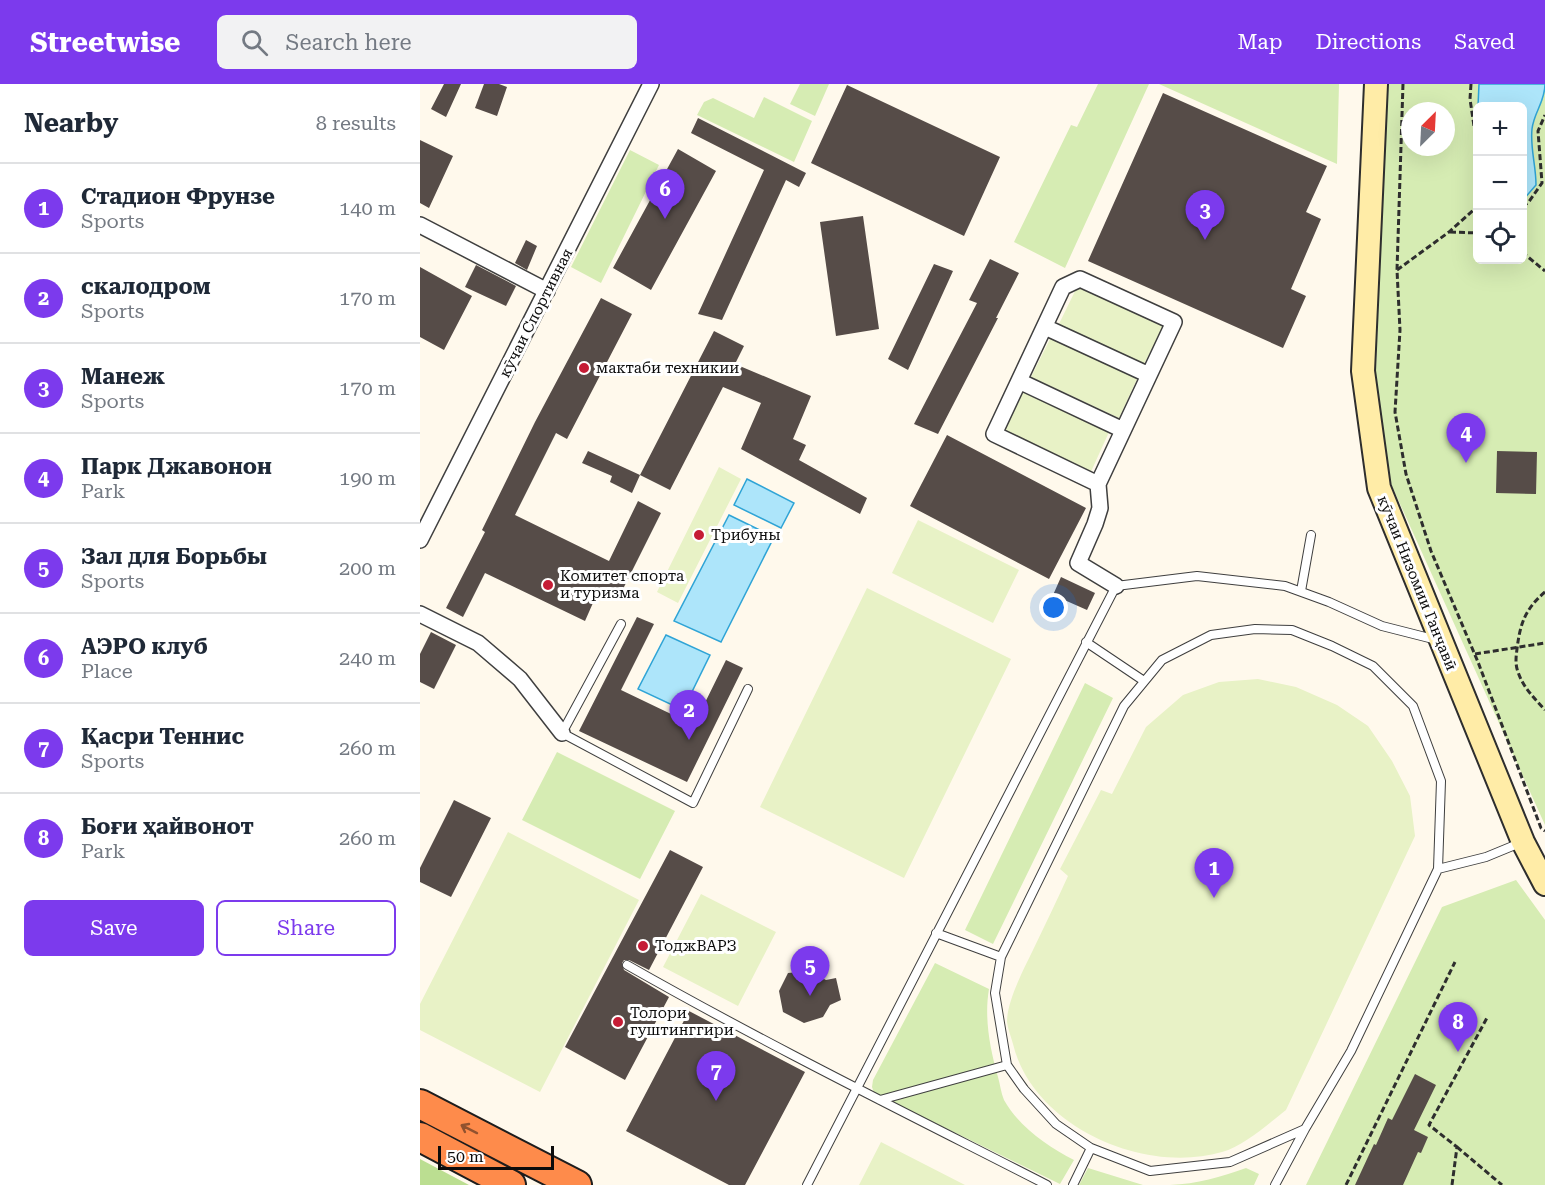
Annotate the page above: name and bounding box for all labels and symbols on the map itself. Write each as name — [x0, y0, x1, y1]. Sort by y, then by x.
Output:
north arrow — [1401, 102, 1455, 156]
pin: 6 — [646, 170, 684, 219]
pin: 3 — [1186, 190, 1224, 240]
street label: кӯчаи Спортивная — [496, 245, 576, 381]
place label: мактаби техникии — [596, 359, 739, 377]
marker: мактаби техникии — [577, 361, 591, 375]
pin: 4 — [1446, 414, 1486, 463]
street label: кӯчаи Низомии Ганҷавӣ — [1374, 493, 1460, 673]
place label: Трибуны — [711, 526, 780, 544]
marker: Трибуны — [692, 528, 706, 542]
place label: Комитет спорта и туризма — [560, 567, 684, 602]
marker: Комитет спорта и туризма — [541, 578, 555, 592]
your location — [1039, 593, 1068, 622]
pin: 2 — [670, 690, 708, 740]
pin: 1 — [1194, 848, 1234, 898]
place label: ТоджВАРЗ — [655, 937, 736, 955]
marker: ТоджВАРЗ — [636, 939, 650, 953]
pin: 5 — [790, 946, 830, 996]
pin: 8 — [1438, 1002, 1478, 1052]
place label: Толори гуштинггири — [630, 1004, 734, 1039]
marker: Толори гуштинггири — [611, 1015, 625, 1029]
pin: 7 — [696, 1052, 736, 1101]
one-way arrow — [461, 1123, 478, 1135]
scale bar — [438, 1143, 554, 1170]

